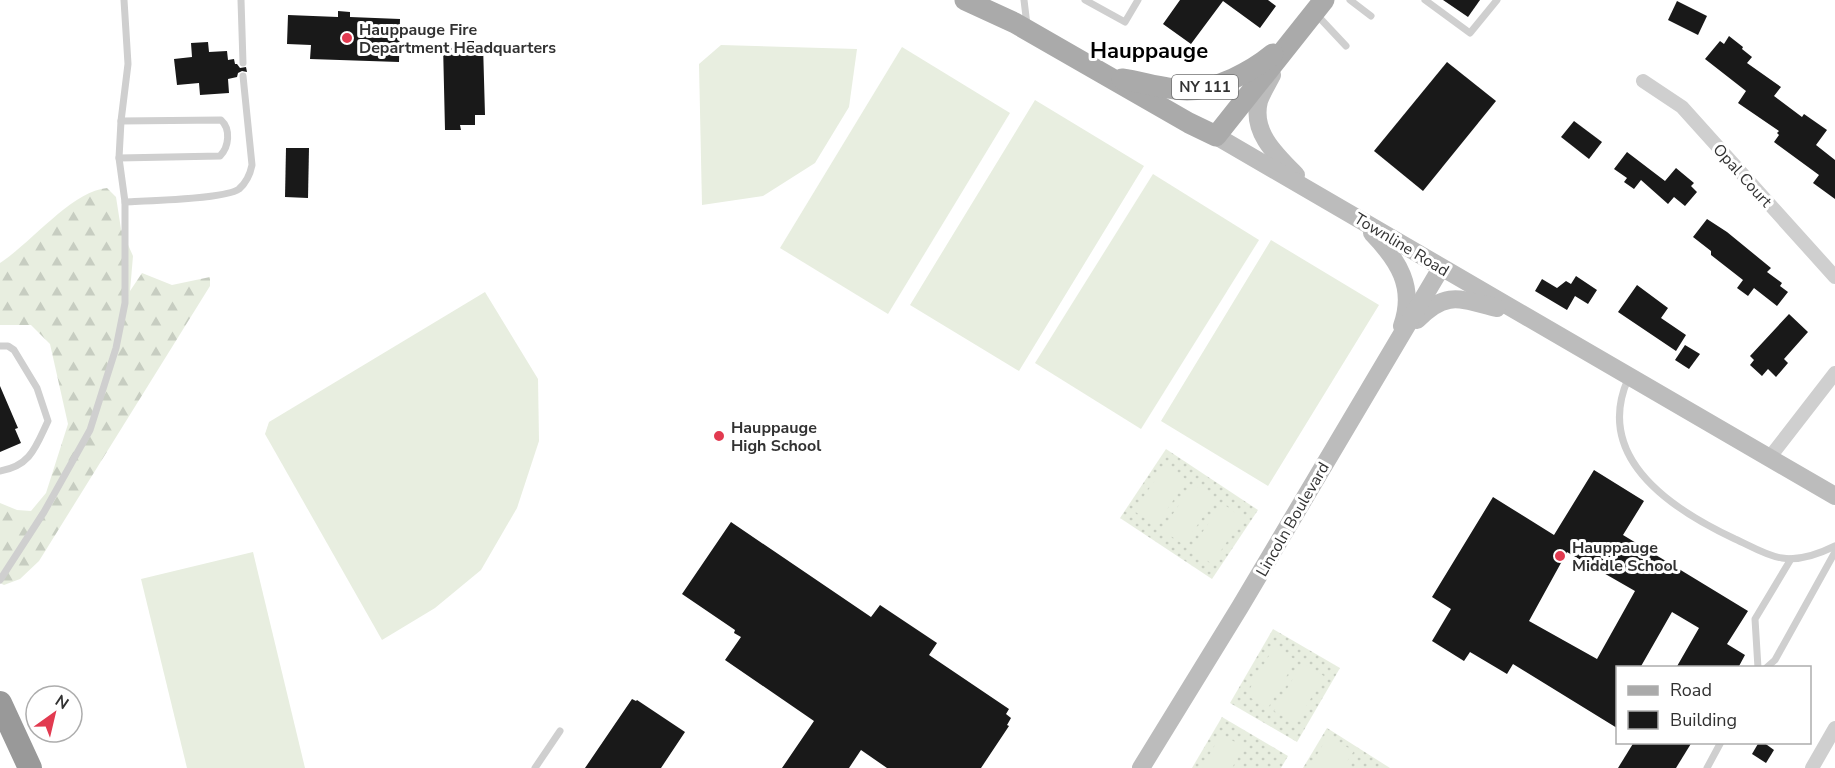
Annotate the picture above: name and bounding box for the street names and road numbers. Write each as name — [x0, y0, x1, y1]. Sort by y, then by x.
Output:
road number: NY 111 — [1172, 75, 1238, 99]
street label: Opal Court — [1708, 139, 1777, 213]
street label: Townline Road — [1350, 208, 1453, 282]
street label: Lincoln Boulevard — [1251, 458, 1335, 581]

